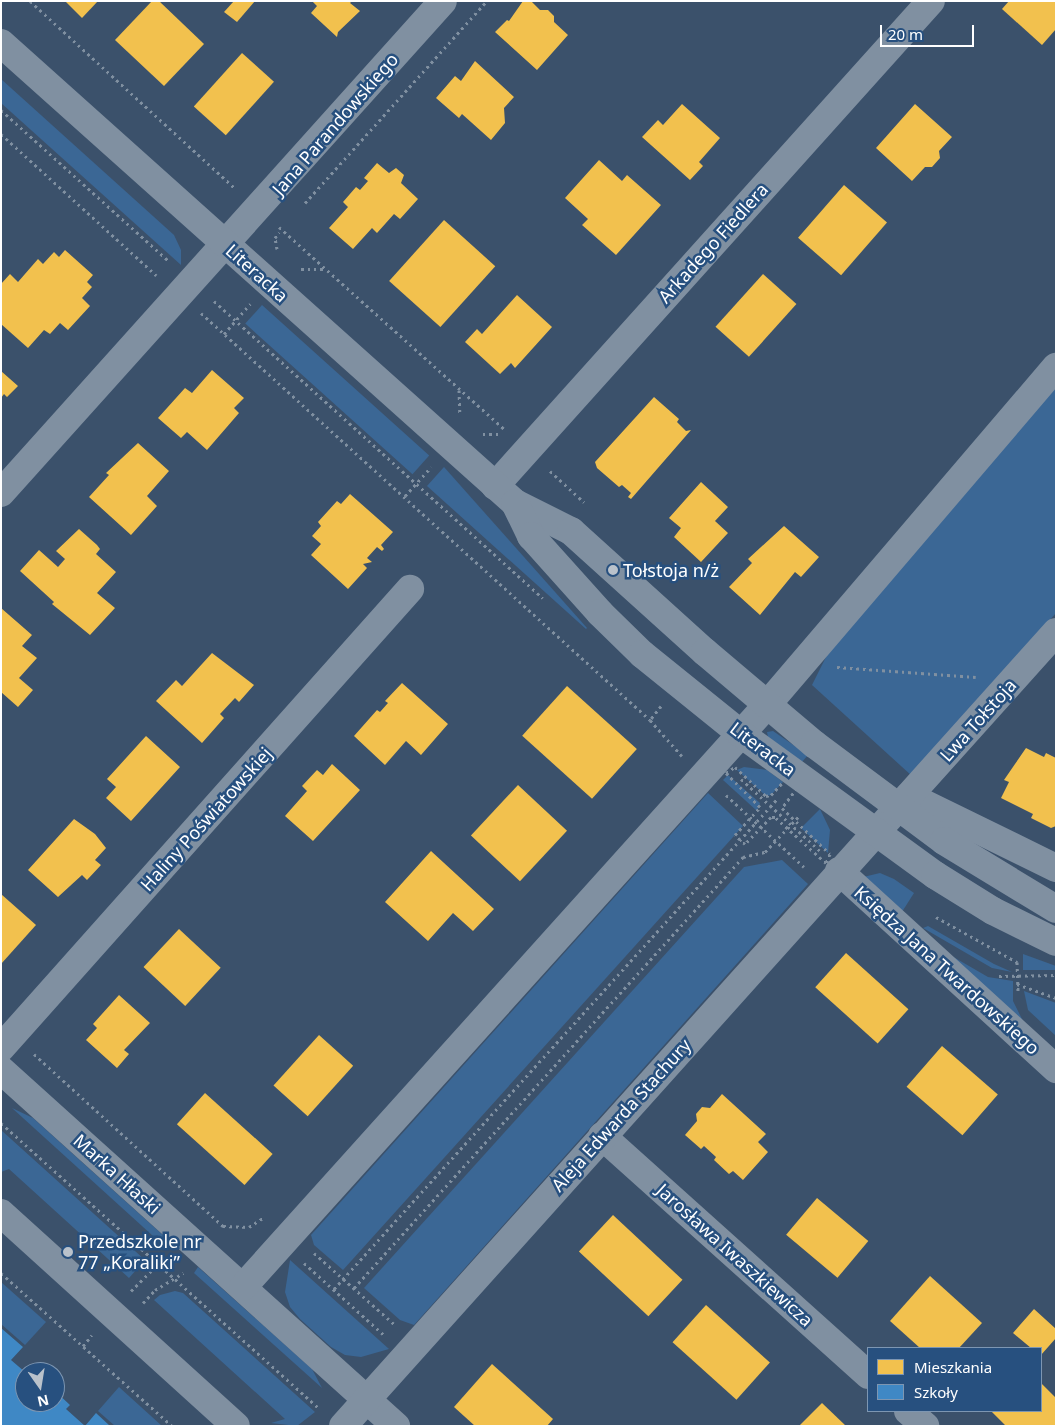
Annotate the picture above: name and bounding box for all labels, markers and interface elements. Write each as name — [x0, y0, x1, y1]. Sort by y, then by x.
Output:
scale bar — [882, 15, 976, 47]
text: 20 m — [888, 24, 923, 44]
street label: Jana Parandowskiego — [267, 49, 403, 199]
street label: Arkadego Fiedlera — [654, 179, 772, 307]
street label: Literacka — [221, 239, 293, 307]
place label: Tołstoja n/ż — [623, 559, 719, 581]
marker: Tołstoja n/ż — [607, 564, 619, 576]
street label: Lwa Tołstoja — [935, 674, 1021, 766]
street label: Literacka — [726, 717, 800, 781]
street label: Haliny Poświatowskiej — [136, 743, 276, 895]
street label: Księdza Jana Twardowskiego — [850, 881, 1044, 1059]
street label: Aleja Edwarda Stachury — [547, 1034, 695, 1196]
street label: Marka Hłaski — [69, 1129, 165, 1219]
street label: Jarosława Iwaszkiewicza — [652, 1179, 818, 1331]
place label: Przedszkole nr 77 „Koraliki” — [78, 1231, 202, 1274]
marker: Przedszkole nr 77 „Koraliki” — [62, 1246, 74, 1258]
legend — [867, 1347, 1042, 1412]
text: Mieszkania — [914, 1357, 992, 1377]
north arrow — [15, 1362, 65, 1412]
text: Szkoły — [914, 1382, 958, 1402]
text: N — [36, 1391, 51, 1412]

